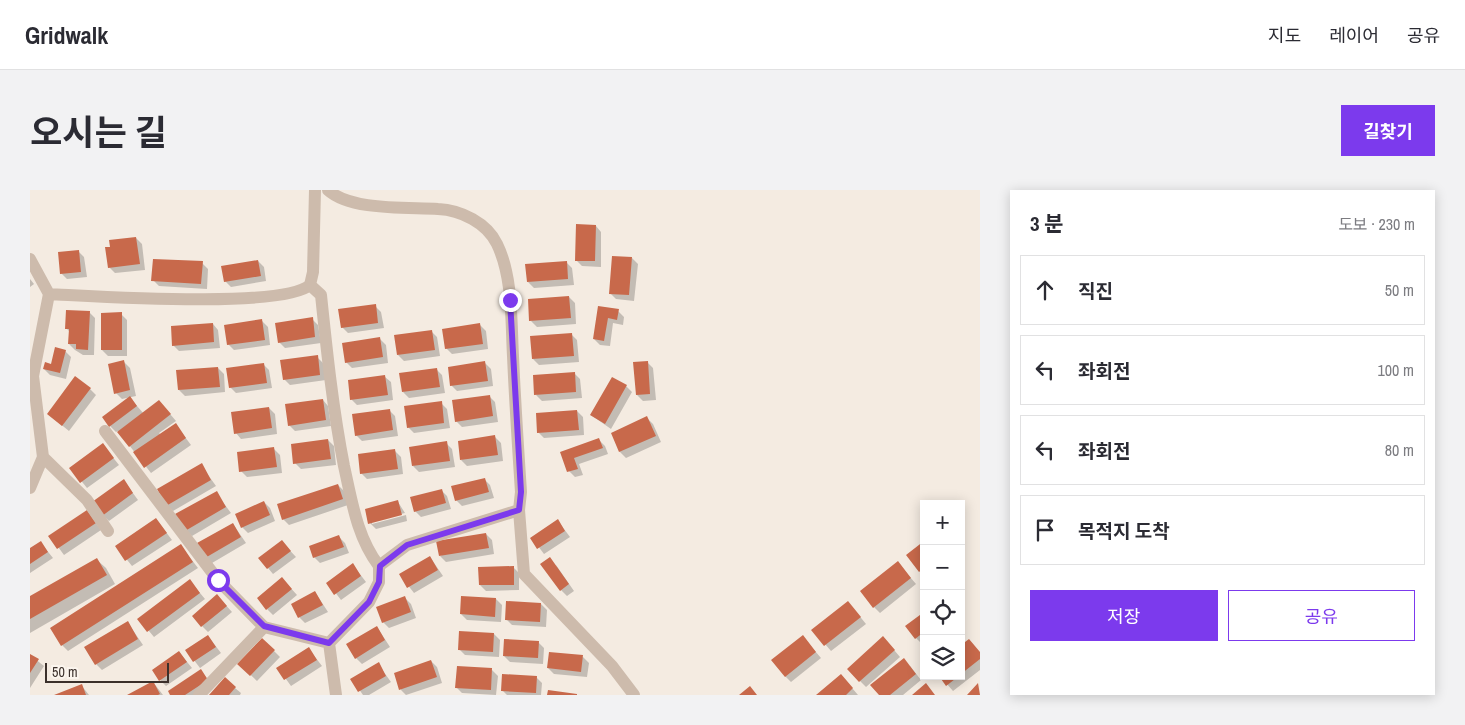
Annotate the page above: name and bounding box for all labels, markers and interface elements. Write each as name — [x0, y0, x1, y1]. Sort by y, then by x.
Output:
text: Gridwalk — [25, 19, 108, 51]
text: 지도 — [1268, 23, 1301, 48]
text: 레이어 — [1329, 23, 1379, 48]
text: 공유 — [1407, 23, 1440, 48]
button: 길찾기 — [1341, 105, 1435, 156]
text: 오시는 길 — [30, 109, 167, 156]
text: 3 분 — [1030, 209, 1064, 238]
text: 도보 · 230 m — [1338, 213, 1415, 235]
icon: ahead — [1031, 276, 1059, 304]
text: 직진 — [1078, 278, 1113, 304]
text: 50 m — [1385, 279, 1414, 301]
route end — [499, 289, 522, 312]
icon: left — [1031, 356, 1059, 384]
text: 좌회전 — [1078, 358, 1130, 384]
text: 100 m — [1378, 359, 1414, 381]
icon: left — [1031, 436, 1059, 464]
text: 좌회전 — [1078, 438, 1130, 464]
text: 80 m — [1385, 439, 1414, 461]
map controls — [920, 500, 965, 680]
button: + — [920, 500, 965, 545]
icon: arrive — [1031, 516, 1059, 544]
text: 목적지 도착 — [1078, 518, 1170, 544]
button: − — [920, 545, 965, 590]
route start — [207, 569, 230, 592]
button: locate — [920, 590, 965, 635]
button: 저장 — [1030, 590, 1218, 641]
button: 공유 — [1228, 590, 1415, 641]
button: layers — [920, 635, 965, 680]
scale bar — [45, 660, 169, 683]
text: 50 m — [52, 663, 78, 681]

